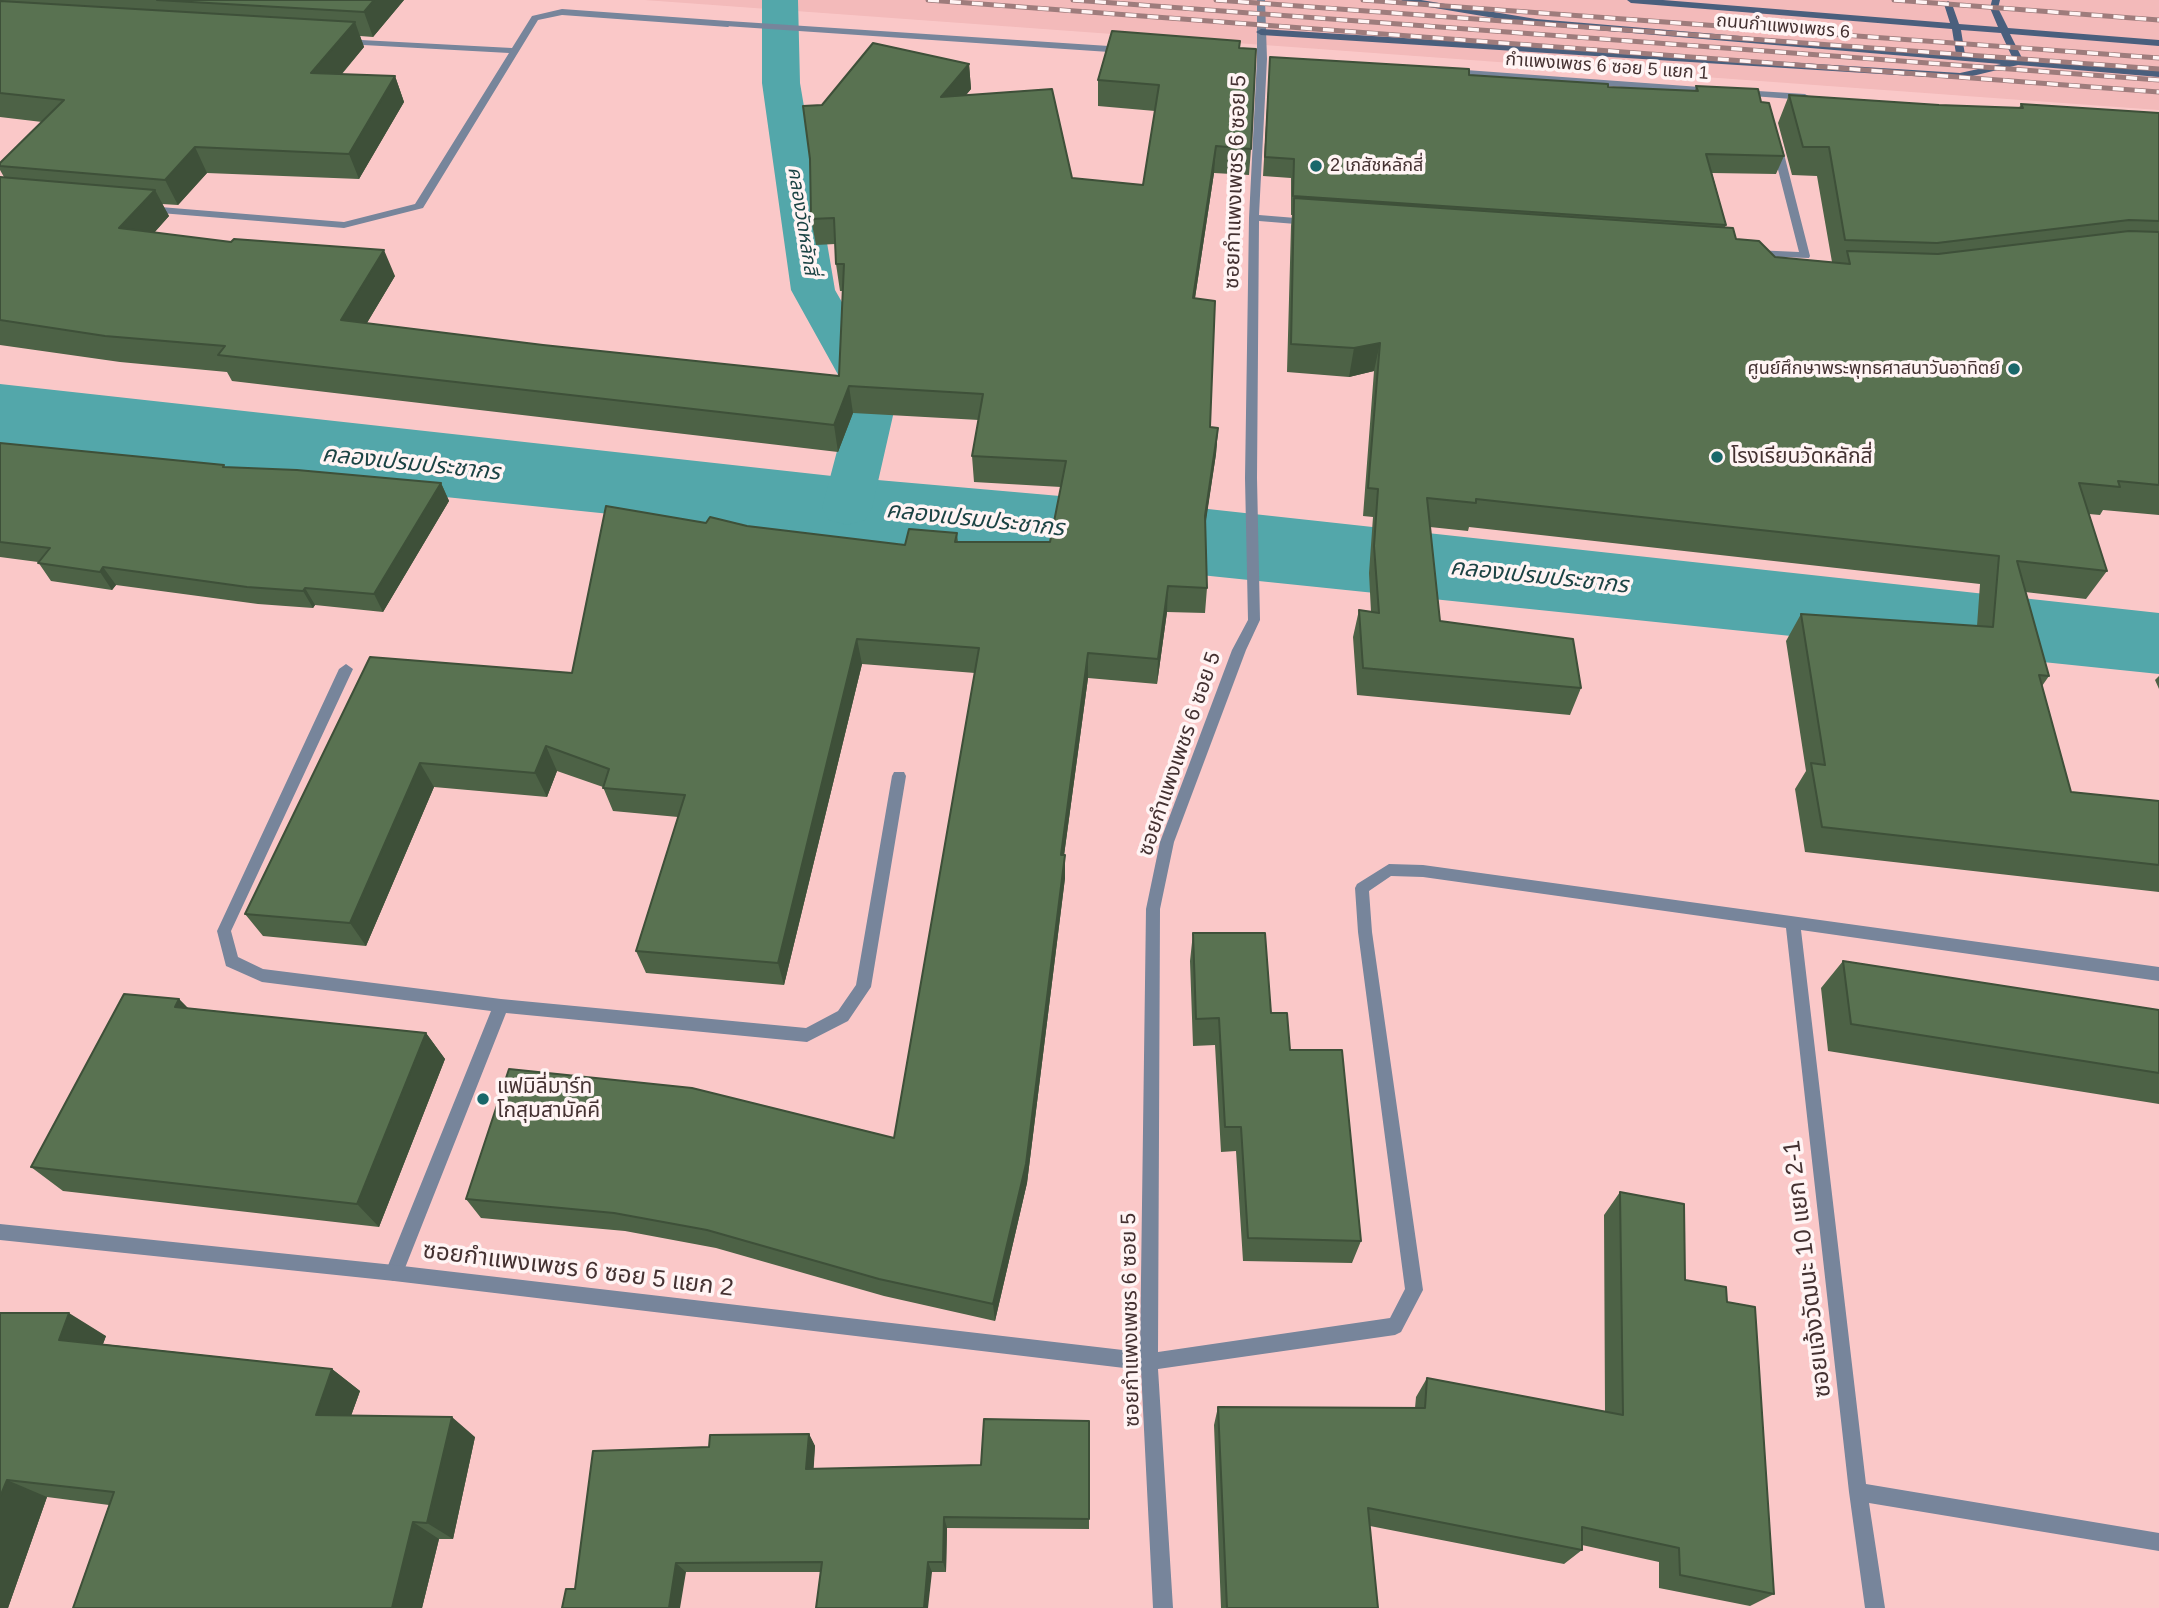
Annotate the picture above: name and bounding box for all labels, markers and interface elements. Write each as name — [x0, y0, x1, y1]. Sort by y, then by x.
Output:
street label: ถนนกำแพงเพชร 6 — [1715, 10, 1851, 44]
street label: กำแพงเพชร 6 ซอย 5 แยก 1 — [1505, 49, 1709, 85]
street label: ซอยกำแพงเพชร 6 ซอย 5 — [1220, 75, 1252, 289]
place label: 2 เภสัชหลักสี่ — [1330, 155, 1423, 177]
marker: 2 เภสัชหลักสี่ — [1308, 158, 1324, 174]
water label: คลองวัดหลักสี่ — [782, 165, 822, 277]
place label: ศูนย์ศึกษาพระพุทธศาสนาวันอาทิตย์ — [1748, 358, 2000, 380]
marker: ศูนย์ศึกษาพระพุทธศาสนาวันอาทิตย์ — [2006, 361, 2022, 377]
water label: คลองเปรมประชากร — [321, 441, 501, 487]
place label: โรงเรียนวัดหลักสี่ — [1731, 444, 1873, 470]
marker: โรงเรียนวัดหลักสี่ — [1709, 449, 1725, 465]
water label: คลองเปรมประชากร — [885, 497, 1065, 543]
water label: คลองเปรมประชากร — [1449, 554, 1629, 600]
street label: ซอยกำแพงเพชร 6 ซอย 5 — [1133, 649, 1227, 859]
place label: แฟมิลี่มาร์ท โกสุมสามัคคี — [497, 1074, 600, 1124]
marker: แฟมิลี่มาร์ท โกสุมสามัคคี — [475, 1091, 491, 1107]
street label: ซอยแจ้งวัฒนะ 10 แยก 2-1 — [1778, 1139, 1838, 1399]
street label: ซอยกำแพงเพชร 6 ซอย 5 — [1117, 1213, 1145, 1427]
street label: ซอยกำแพงเพชร 6 ซอย 5 แยก 2 — [421, 1237, 735, 1303]

